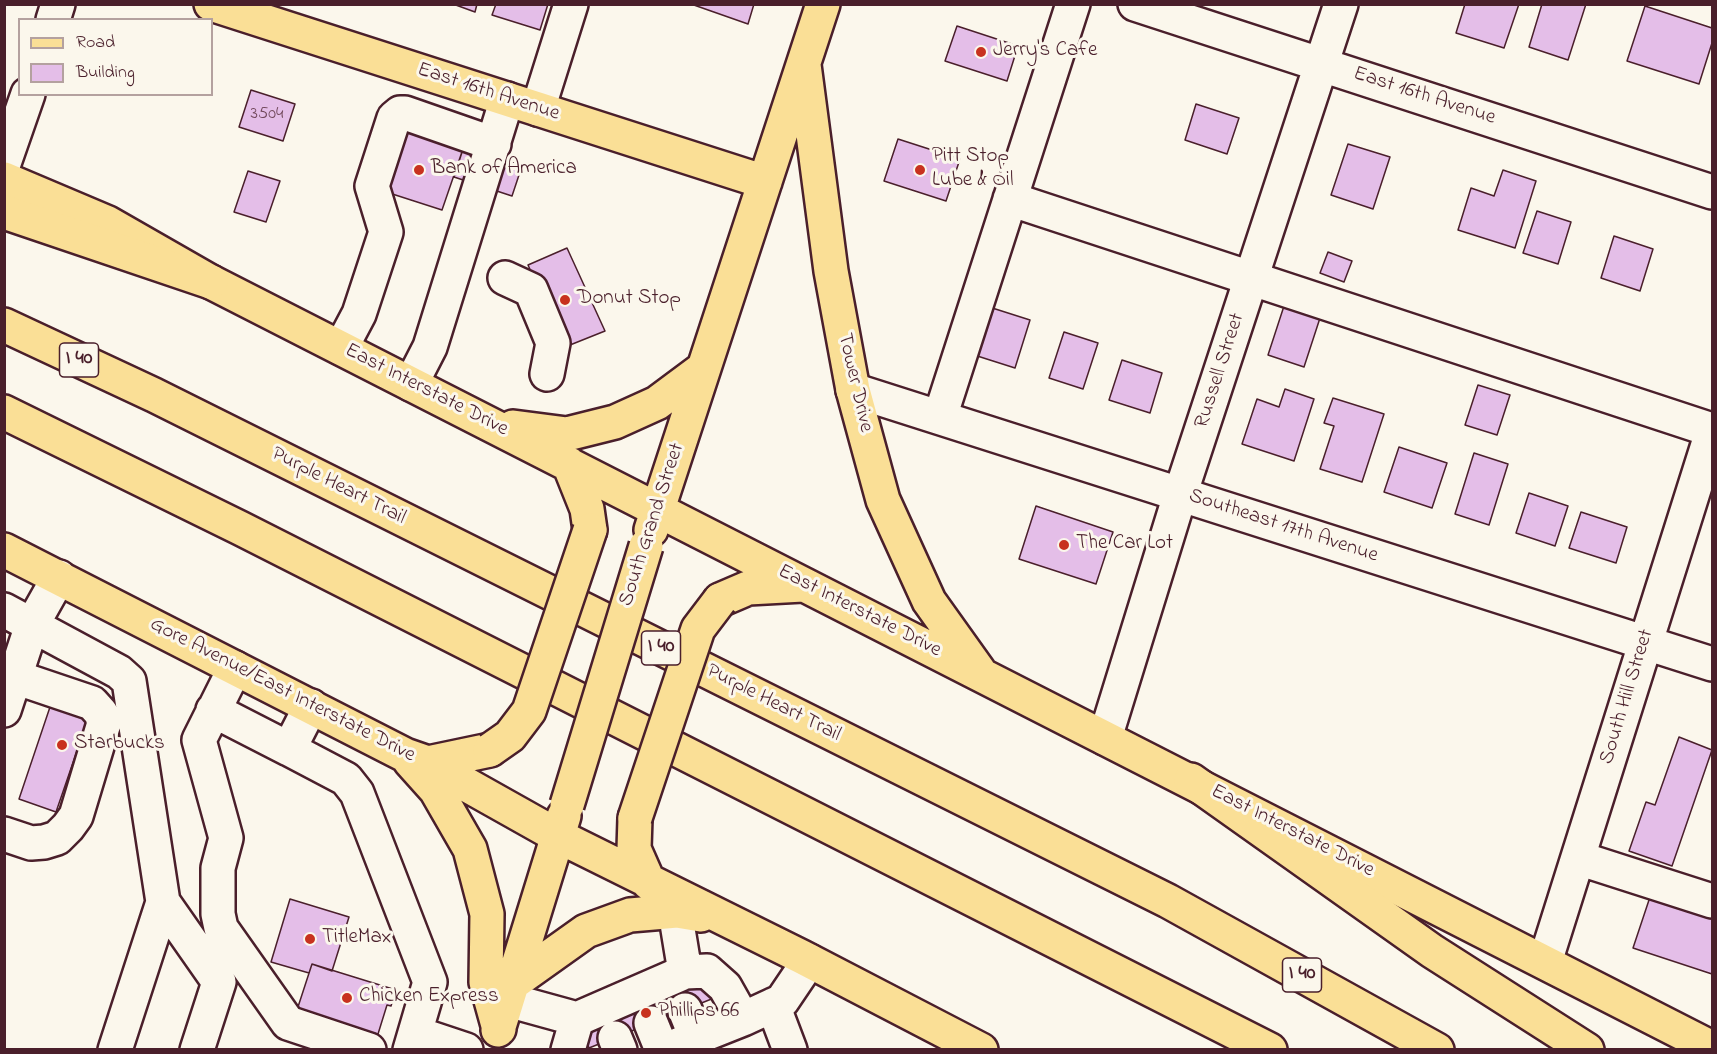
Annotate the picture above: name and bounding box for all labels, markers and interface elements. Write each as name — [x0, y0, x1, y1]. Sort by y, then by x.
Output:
legend — [18, 18, 213, 96]
text: Road — [76, 30, 115, 56]
place label: Jerry's Cafe — [993, 39, 1097, 65]
marker: Jerry's Cafe — [974, 45, 988, 59]
street label: East 16th Avenue — [414, 58, 562, 128]
text: Building — [76, 60, 135, 86]
street label: East 16th Avenue — [1350, 62, 1498, 132]
house number: 3504 — [251, 104, 283, 126]
place label: Pitt Stop Lube & Oil — [932, 145, 1013, 195]
place label: Bank of America — [431, 157, 577, 183]
marker: Bank of America — [412, 163, 426, 177]
marker: Pitt Stop Lube & Oil — [913, 163, 927, 177]
place label: Donut Stop — [577, 287, 681, 313]
marker: Donut Stop — [558, 293, 572, 307]
street label: Russell Street — [1191, 310, 1251, 432]
street label: Tower Drive — [830, 331, 878, 435]
street label: East Interstate Drive — [340, 339, 512, 443]
road number: I 40 — [60, 343, 98, 377]
street label: South Grand Street — [615, 440, 691, 610]
street label: Purple Heart Trail — [267, 442, 409, 532]
street label: Southeast 17th Avenue — [1185, 484, 1381, 570]
place label: The Car Lot — [1076, 532, 1173, 558]
marker: The Car Lot — [1057, 538, 1071, 552]
street label: East Interstate Drive — [773, 560, 945, 664]
street label: Gore Avenue/East Interstate Drive — [145, 613, 419, 769]
street label: South Hill Street — [1596, 626, 1660, 768]
road number: I 40 — [642, 631, 680, 665]
street label: Purple Heart Trail — [702, 659, 844, 749]
place label: Starbucks — [74, 732, 165, 758]
marker: Starbucks — [55, 738, 69, 752]
street label: East Interstate Drive — [1206, 780, 1378, 884]
place label: TitleMax — [322, 926, 391, 952]
marker: TitleMax — [303, 932, 317, 946]
road number: I 40 — [1282, 958, 1322, 992]
place label: Chicken Express — [359, 985, 499, 1011]
marker: Chicken Express — [340, 991, 354, 1005]
place label: Phillips 66 — [658, 1000, 739, 1026]
marker: Phillips 66 — [639, 1006, 653, 1020]

